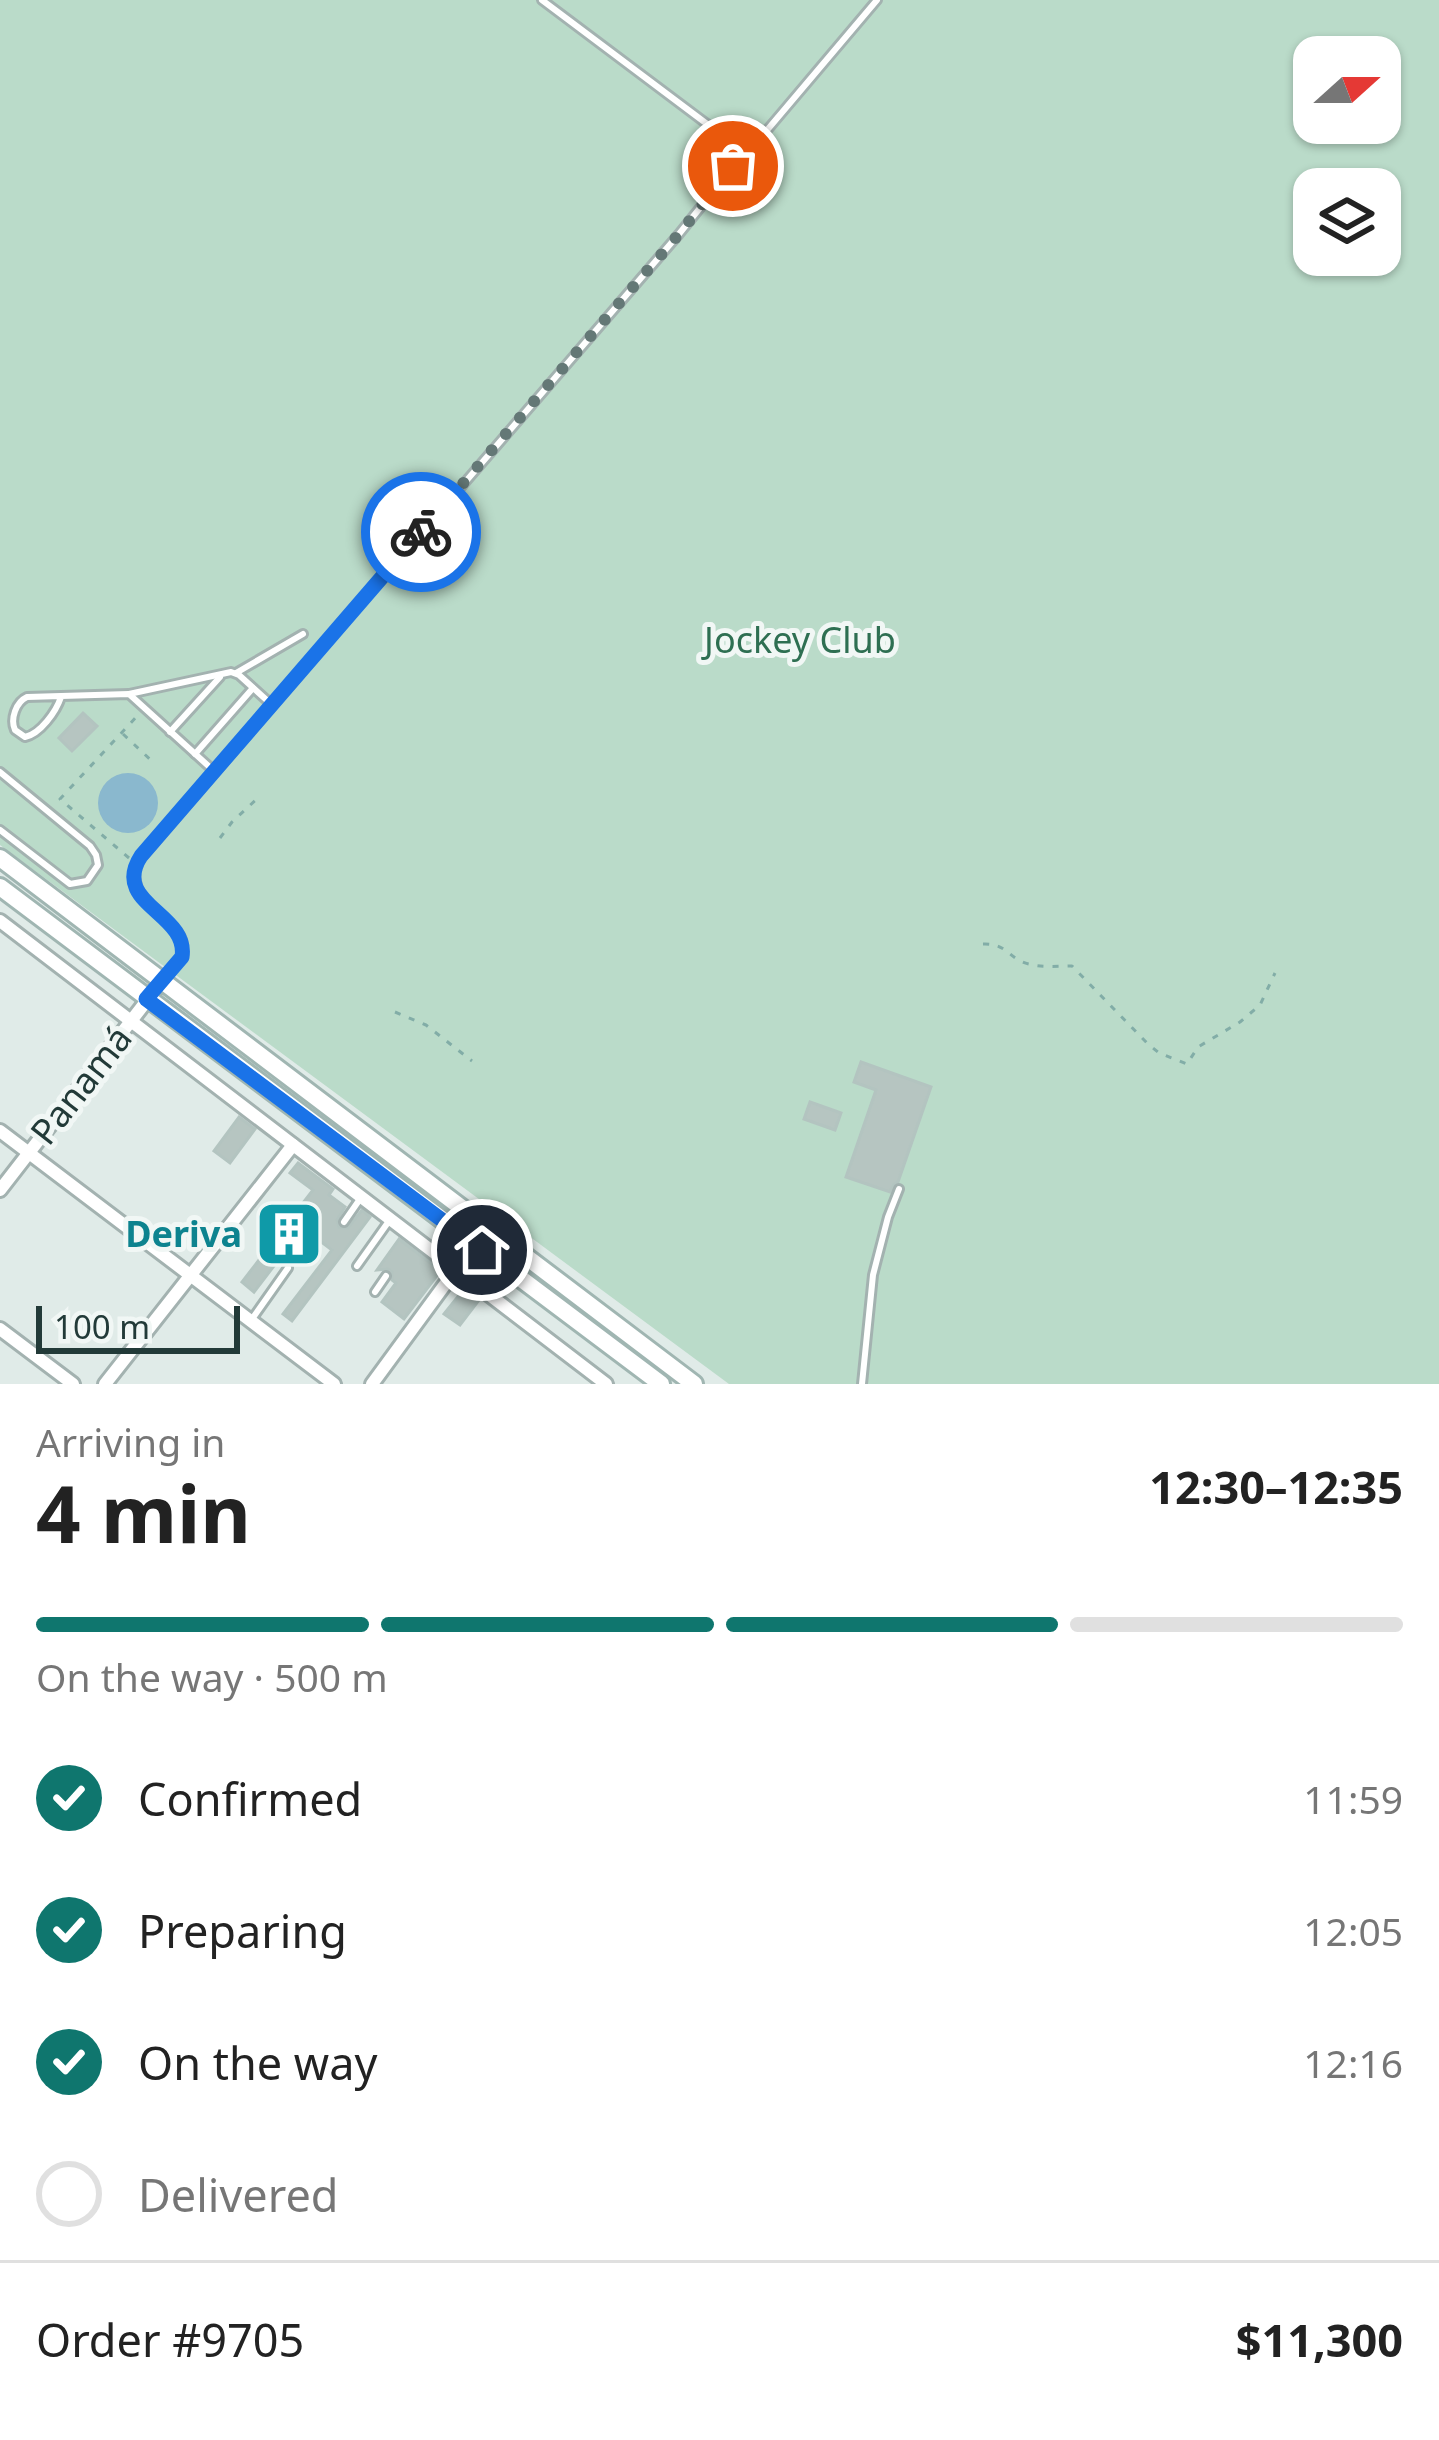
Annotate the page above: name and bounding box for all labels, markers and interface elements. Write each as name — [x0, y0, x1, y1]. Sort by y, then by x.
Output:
north arrow — [1293, 36, 1401, 144]
map controls — [1293, 36, 1401, 276]
pin — [682, 115, 784, 217]
icon: bag — [700, 133, 766, 199]
button: layers — [1293, 168, 1401, 276]
courier — [361, 472, 481, 592]
icon: bike — [388, 499, 454, 565]
park label: Jockey Club — [701, 615, 896, 664]
street label: Panamá — [19, 1015, 142, 1154]
building icon: Deriva — [254, 1199, 324, 1269]
pin — [431, 1199, 533, 1301]
place label: Deriva — [125, 1209, 242, 1258]
icon: home — [449, 1217, 515, 1283]
scale bar — [36, 1300, 240, 1353]
text: 100 m — [54, 1304, 150, 1349]
text: Arriving in — [36, 1415, 225, 1468]
text: 12:30–12:35 — [1149, 1456, 1403, 1517]
text: 4 min — [36, 1460, 251, 1566]
text: On the way · 500 m — [36, 1650, 388, 1703]
icon: check — [36, 1765, 102, 1831]
text: Confirmed — [138, 1768, 362, 1829]
text: 11:59 — [1303, 1772, 1403, 1825]
icon: check — [36, 1897, 102, 1963]
text: Preparing — [138, 1900, 347, 1961]
text: 12:05 — [1303, 1904, 1403, 1957]
icon: check — [36, 2029, 102, 2095]
text: On the way — [138, 2032, 377, 2093]
text: 12:16 — [1303, 2036, 1403, 2089]
text: Delivered — [138, 2164, 338, 2225]
text: Order #9705 — [36, 2309, 304, 2370]
text: $11,300 — [1236, 2309, 1403, 2370]

